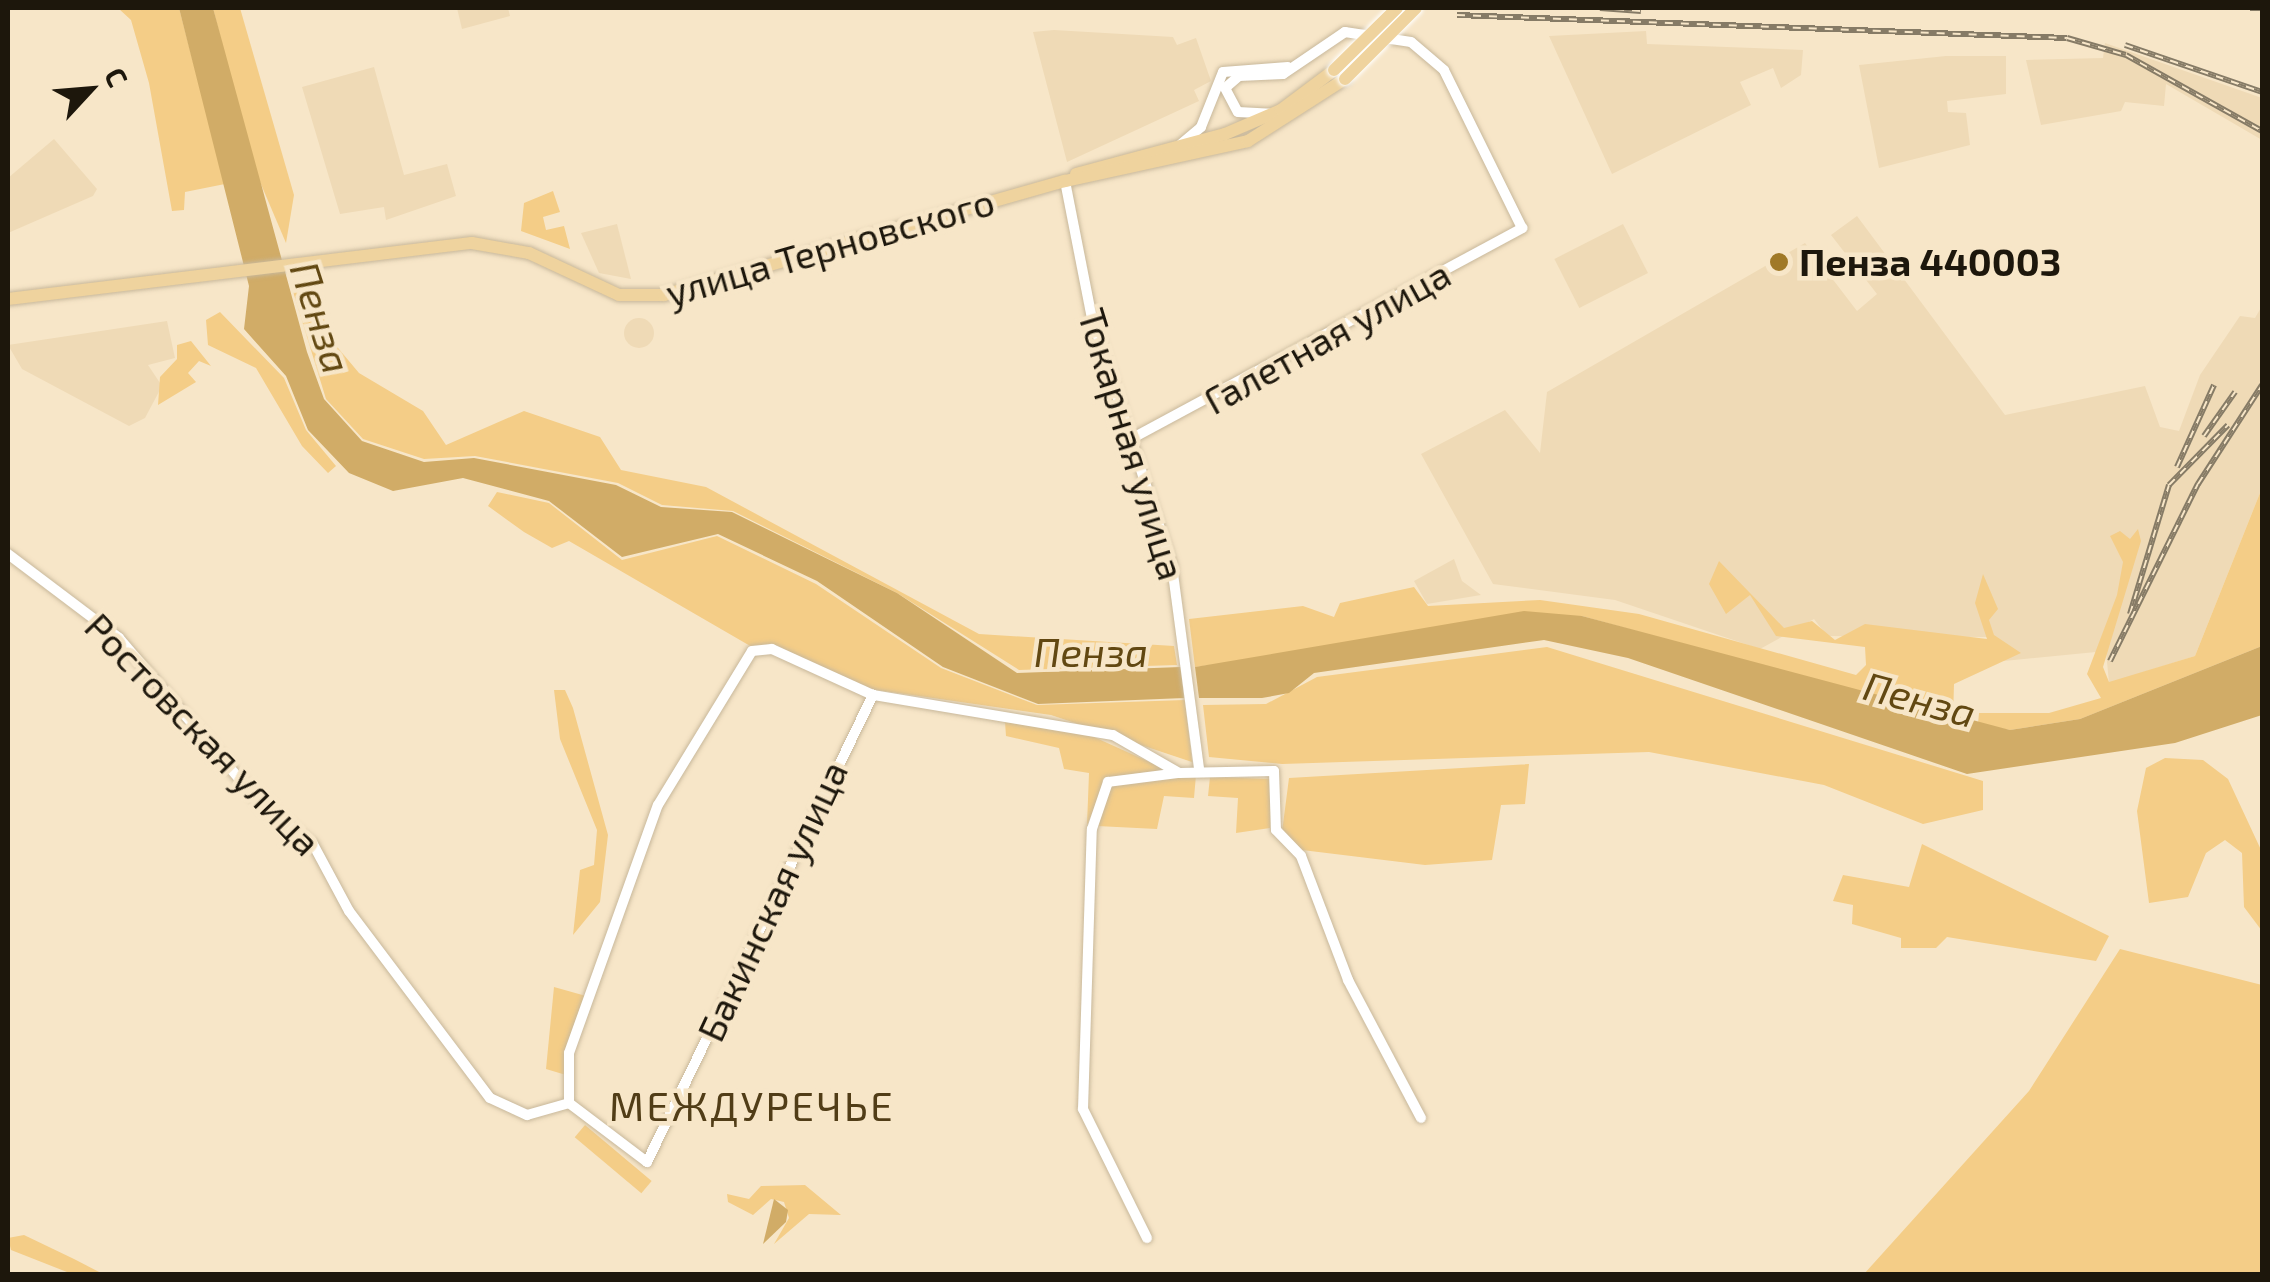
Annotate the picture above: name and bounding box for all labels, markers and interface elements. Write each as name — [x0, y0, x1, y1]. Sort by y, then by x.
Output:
north arrow — [40, 40, 140, 140]
text: С — [98, 62, 136, 92]
street label: улица Терновского — [661, 178, 999, 316]
place label: Пенза 440003 — [1799, 239, 2061, 285]
street label: Галетная улица — [1196, 251, 1458, 423]
marker: Пенза 440003 — [1768, 251, 1790, 273]
water label: Пенза — [282, 255, 362, 379]
street label: Токарная улица — [1069, 303, 1195, 585]
street label: Ростовская улица — [76, 603, 330, 865]
water label: Пенза — [1034, 627, 1148, 675]
water label: Пенза — [1859, 660, 1981, 736]
street label: Бакинская улица — [687, 754, 857, 1048]
district label: МЕЖДУРЕЧЬЕ — [609, 1081, 895, 1129]

